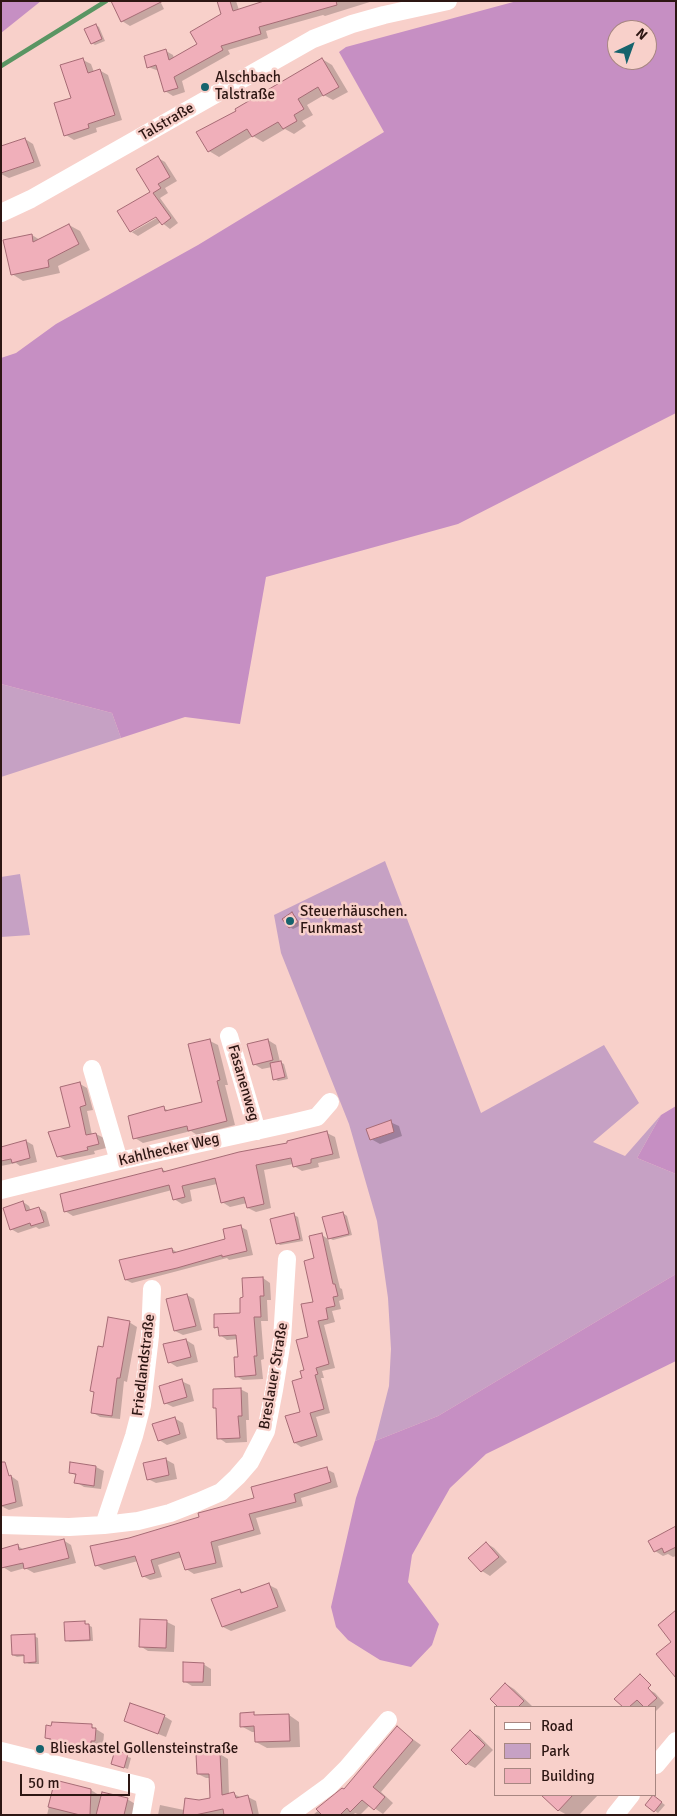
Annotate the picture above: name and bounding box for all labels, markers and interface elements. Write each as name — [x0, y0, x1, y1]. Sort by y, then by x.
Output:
north arrow — [607, 20, 657, 70]
text: N — [632, 25, 651, 44]
place label: Alschbach Talstraße — [215, 69, 281, 104]
marker: Alschbach Talstraße — [199, 81, 211, 93]
street label: Talstraße — [137, 99, 197, 145]
place label: Steuerhäuschen. Funkmast — [300, 903, 408, 938]
marker: Steuerhäuschen. Funkmast — [284, 915, 296, 927]
street label: Fasanenweg — [223, 1043, 263, 1123]
street label: Kahlhecker Weg — [117, 1130, 221, 1170]
street label: Friedlandstraße — [129, 1313, 159, 1417]
street label: Breslauer Straße — [256, 1321, 292, 1431]
legend — [494, 1706, 657, 1796]
text: Road — [541, 1717, 573, 1735]
place label: Blieskastel Gollensteinstraße — [50, 1740, 238, 1758]
text: Park — [541, 1742, 570, 1760]
marker: Blieskastel Gollensteinstraße — [34, 1743, 46, 1755]
scale bar — [22, 1764, 132, 1796]
text: Building — [541, 1767, 595, 1785]
text: 50 m — [28, 1774, 59, 1792]

